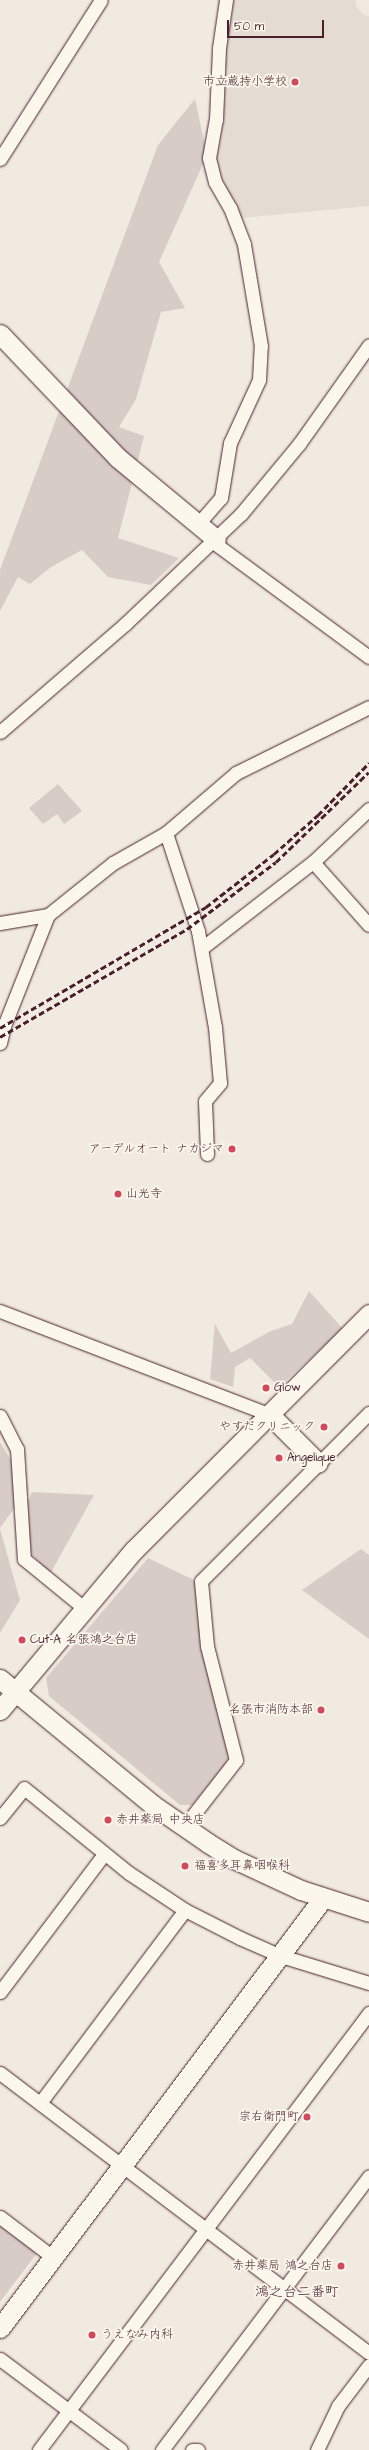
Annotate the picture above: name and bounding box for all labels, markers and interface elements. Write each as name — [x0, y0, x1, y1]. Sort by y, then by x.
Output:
scale bar — [229, 12, 326, 38]
text: 50 m — [234, 18, 264, 35]
place label: 市立蔵持小学校 — [203, 75, 287, 89]
marker: 市立蔵持小学校 — [290, 77, 300, 87]
place label: アーデルオート ナカジマ — [88, 1142, 224, 1156]
marker: アーデルオート ナカジマ — [227, 1144, 237, 1154]
place label: 山光寺 — [126, 1187, 162, 1201]
marker: 山光寺 — [113, 1189, 123, 1199]
place label: Glow — [274, 1381, 301, 1395]
marker: Glow — [261, 1383, 271, 1393]
place label: やすだクリニック — [219, 1420, 315, 1434]
marker: やすだクリニック — [318, 1421, 330, 1433]
place label: Angelique — [287, 1451, 336, 1465]
marker: Angelique — [274, 1453, 284, 1463]
place label: Cut-A 名張鴻之台店 — [30, 1633, 138, 1647]
marker: Cut-A 名張鴻之台店 — [17, 1635, 27, 1645]
place label: 名張市消防本部 — [229, 1703, 313, 1717]
marker: 名張市消防本部 — [316, 1705, 326, 1715]
place label: 赤井薬局 中央店 — [116, 1813, 205, 1827]
marker: 赤井薬局 中央店 — [103, 1815, 113, 1825]
place label: 福喜多耳鼻咽喉科 — [194, 1859, 290, 1873]
marker: 福喜多耳鼻咽喉科 — [179, 1860, 191, 1872]
place label: 宗右衛門町 — [239, 2110, 299, 2124]
marker: 宗右衛門町 — [302, 2112, 312, 2122]
place label: 赤井薬局 鴻之台店 — [232, 2259, 333, 2273]
marker: 赤井薬局 鴻之台店 — [336, 2261, 346, 2271]
district label: 鴻之台二番町 — [255, 2284, 339, 2300]
place label: うえなみ内科 — [101, 2328, 173, 2342]
marker: うえなみ内科 — [86, 2329, 98, 2341]

